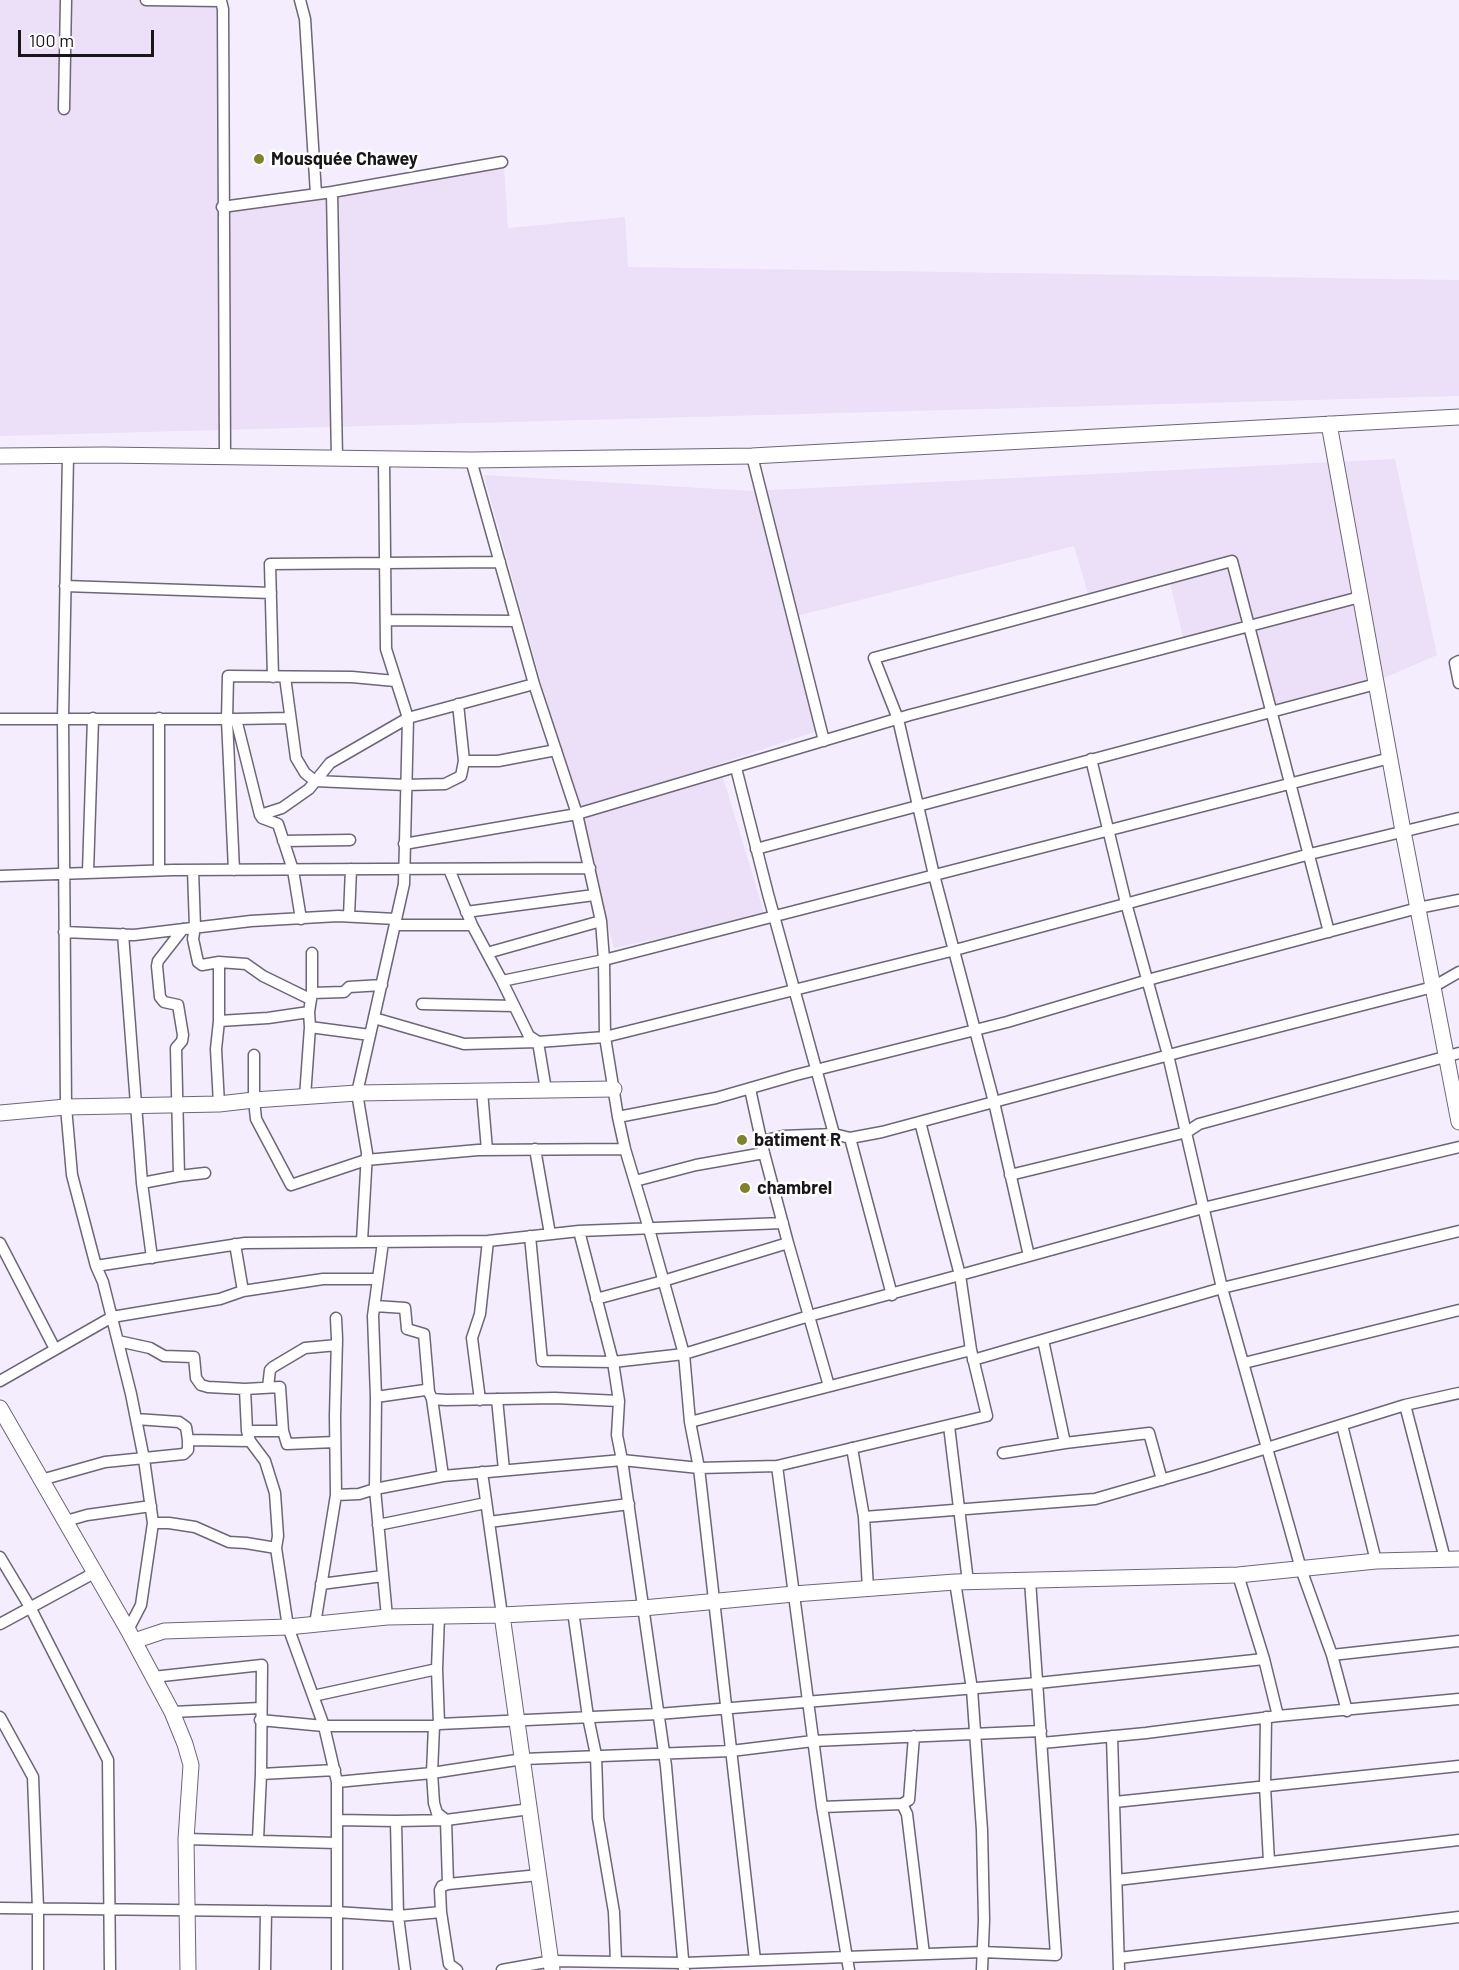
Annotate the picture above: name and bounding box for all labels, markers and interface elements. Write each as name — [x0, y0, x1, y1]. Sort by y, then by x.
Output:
scale bar — [21, 18, 158, 56]
text: 100 m — [29, 29, 74, 51]
place label: Mousquée Chawey — [271, 148, 418, 170]
marker: Mousquée Chawey — [252, 152, 266, 166]
place label: batiment R — [754, 1129, 841, 1151]
marker: batiment R — [735, 1133, 749, 1147]
place label: chambrel — [757, 1177, 832, 1199]
marker: chambrel — [738, 1181, 752, 1195]

